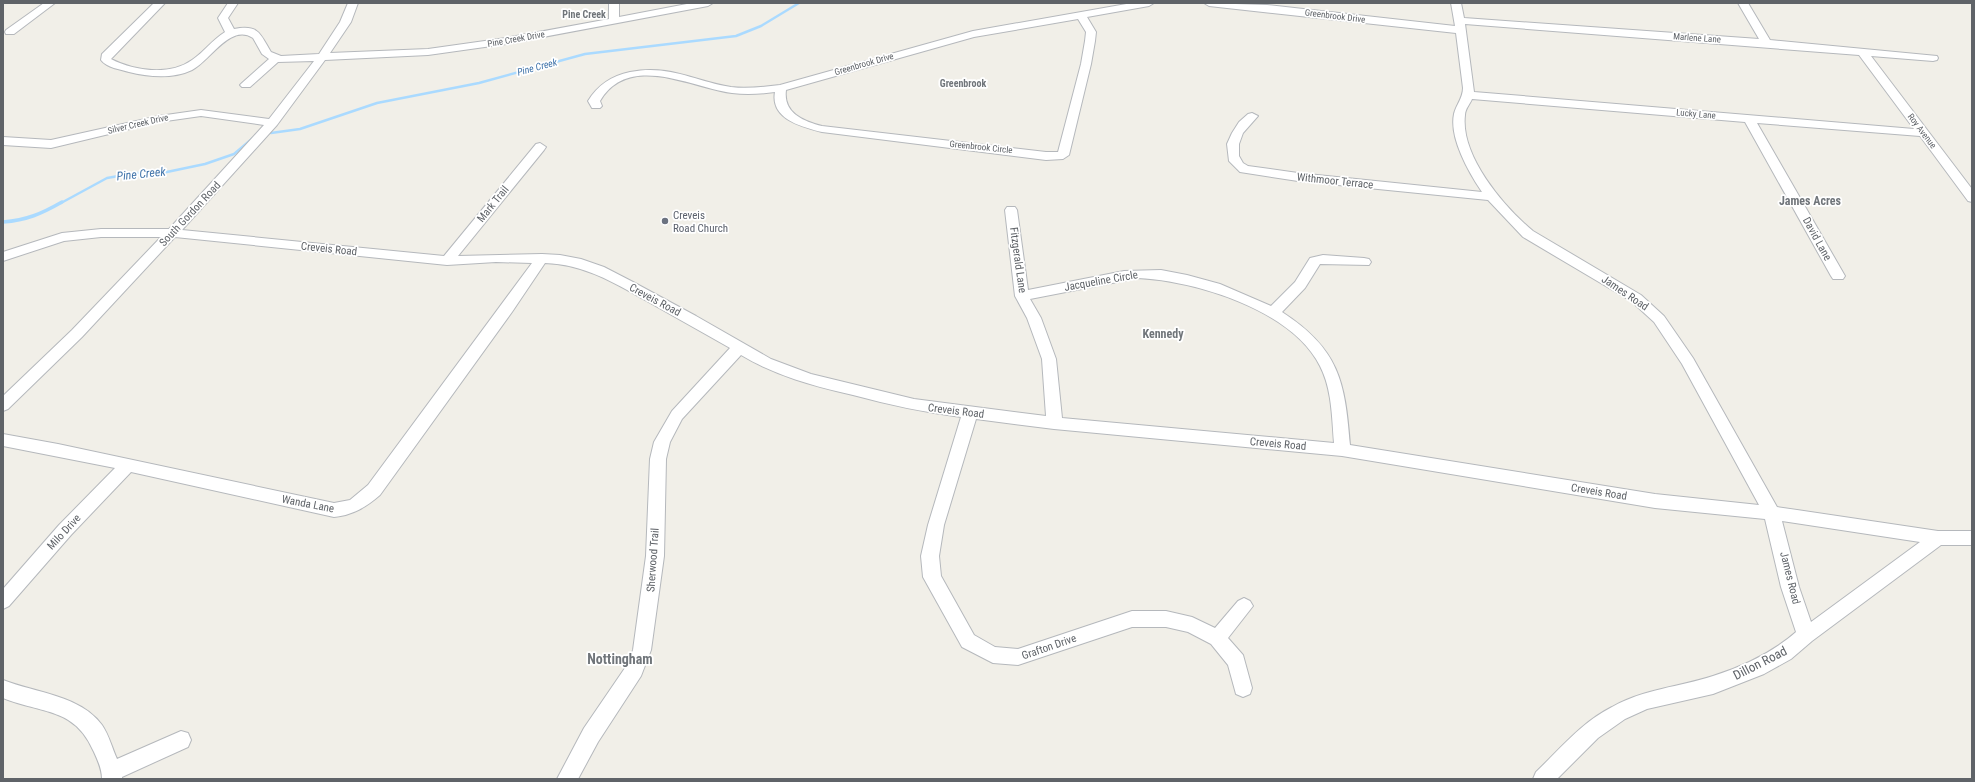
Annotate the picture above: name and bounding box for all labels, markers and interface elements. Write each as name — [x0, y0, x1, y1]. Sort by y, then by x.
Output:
street label: Greenbrook Drive — [1304, 7, 1366, 25]
district label: Pine Creek — [562, 9, 606, 20]
street label: Pine Creek Drive — [487, 29, 545, 49]
street label: Marlene Lane — [1673, 31, 1721, 45]
street label: Greenbrook Drive — [833, 51, 895, 77]
water label: Pine Creek — [516, 56, 559, 78]
district label: Greenbrook — [940, 78, 986, 89]
street label: Lucky Lane — [1676, 107, 1716, 121]
street label: Silver Creek Drive — [107, 112, 169, 136]
street label: Roy Avenue — [1906, 112, 1938, 150]
street label: Greenbrook Circle — [949, 139, 1013, 155]
water label: Pine Creek — [116, 164, 167, 184]
street label: Withmoor Terrace — [1296, 171, 1374, 191]
street label: South Gordon Road — [157, 179, 223, 249]
street label: Mark Trail — [474, 183, 512, 225]
district label: James Acres — [1779, 194, 1842, 208]
place label: Creveis Road Church — [673, 209, 728, 235]
street label: David Lane — [1800, 215, 1834, 263]
marker: Creveis Road Church — [660, 216, 670, 226]
street label: Fitzgerald Lane — [1007, 226, 1029, 294]
street label: Creveis Road — [300, 240, 358, 258]
street label: Jacqueline Circle — [1063, 268, 1139, 294]
street label: James Road — [1599, 273, 1651, 313]
street label: Creveis Road — [627, 281, 683, 319]
district label: Kennedy — [1142, 327, 1184, 341]
street label: Creveis Road — [927, 401, 985, 421]
street label: Creveis Road — [1249, 435, 1307, 453]
street label: Creveis Road — [1570, 481, 1628, 503]
street label: Wanda Lane — [281, 493, 335, 515]
street label: Milo Drive — [44, 512, 84, 552]
street label: Sherwood Trail — [644, 527, 662, 593]
street label: James Road — [1777, 550, 1803, 606]
street label: Grafton Drive — [1020, 632, 1078, 662]
street label: Dillon Road — [1731, 643, 1789, 683]
district label: Nottingham — [587, 651, 653, 667]

